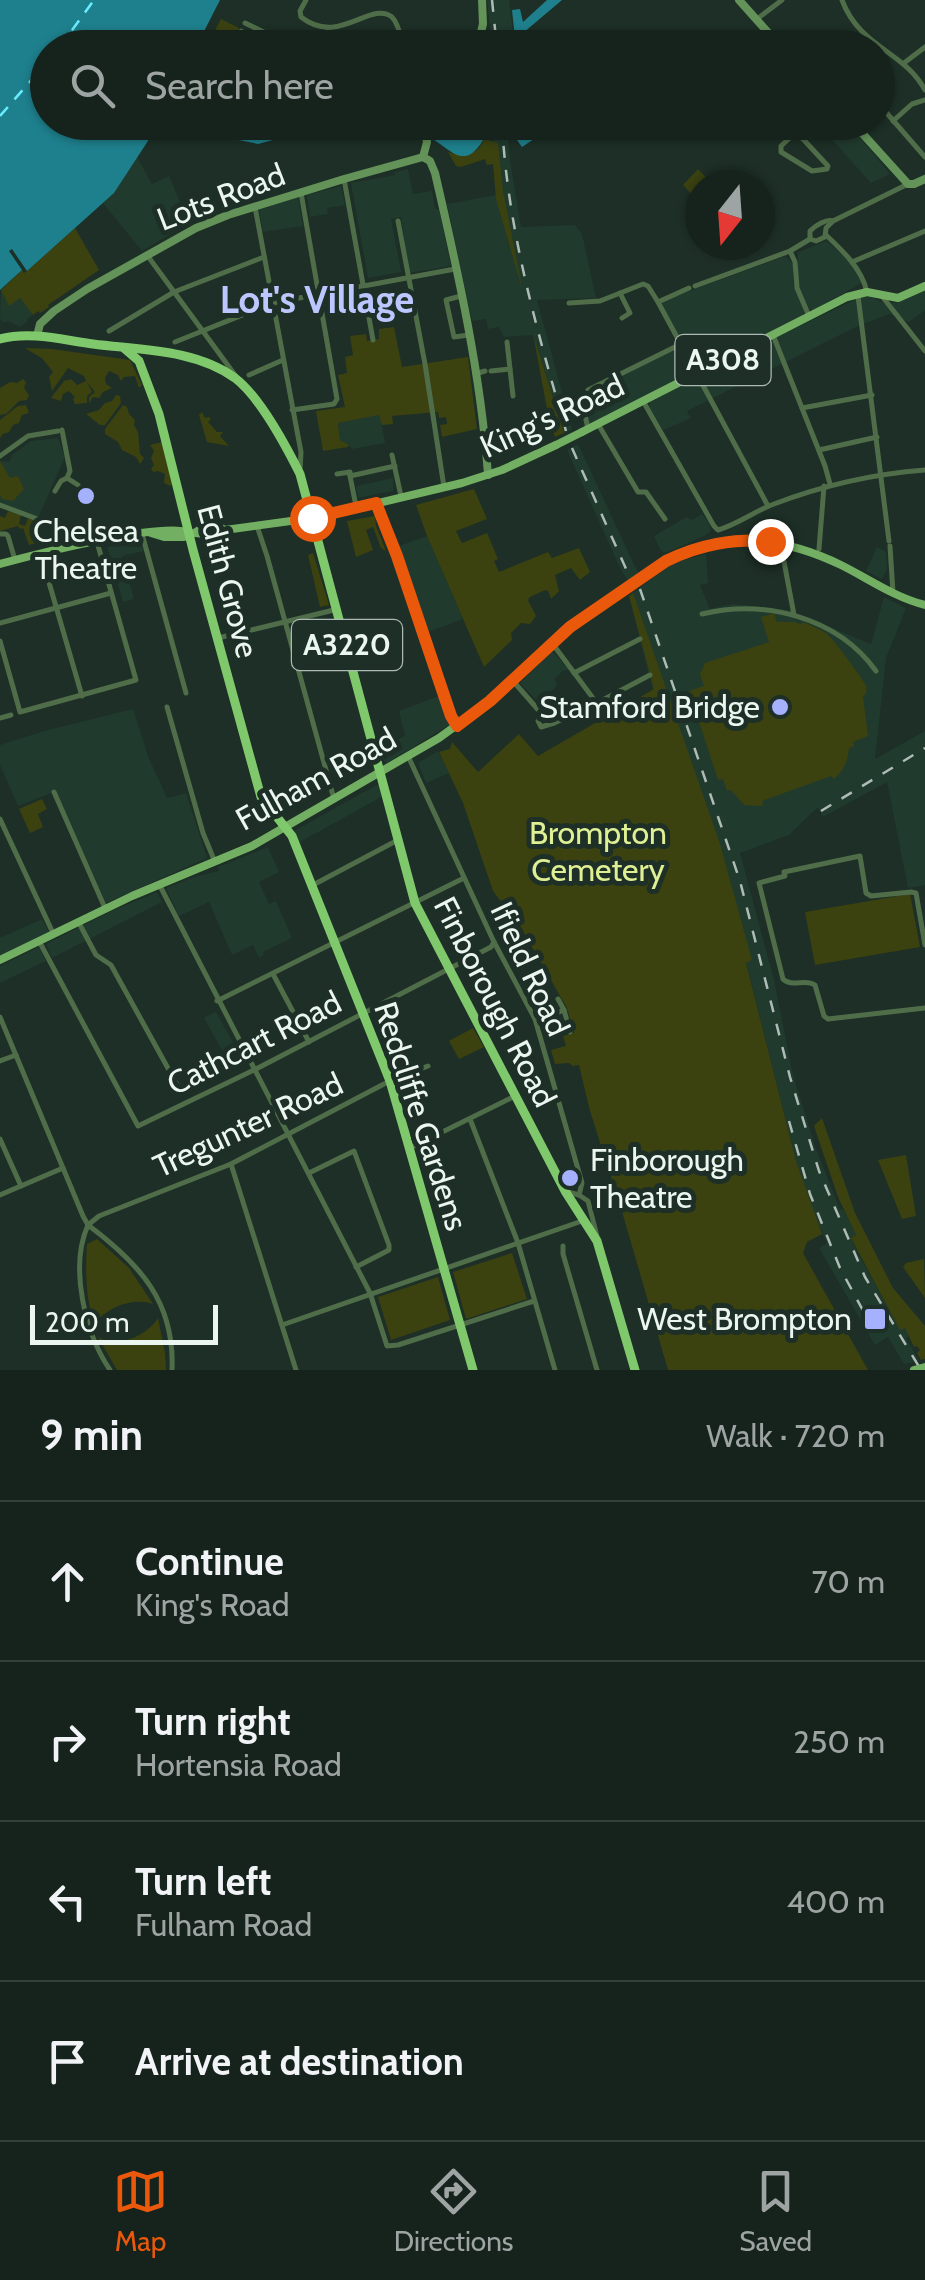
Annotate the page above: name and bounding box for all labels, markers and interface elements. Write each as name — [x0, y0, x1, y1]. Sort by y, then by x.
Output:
search box — [30, 30, 895, 140]
icon: search — [65, 58, 120, 113]
text: Search here — [145, 62, 334, 109]
street label: Lots Road — [151, 154, 290, 239]
north arrow — [685, 170, 775, 260]
district label: Lot's Village — [220, 276, 414, 323]
road number: A308 — [676, 335, 770, 385]
street label: King's Road — [474, 365, 630, 466]
marker: Chelsea Theatre — [75, 485, 97, 507]
route start — [290, 496, 336, 542]
street label: Edith Grove — [189, 500, 268, 662]
place label: Chelsea Theatre — [33, 511, 140, 587]
route end — [748, 519, 794, 565]
road number: A3220 — [292, 620, 402, 670]
place label: Stamford Bridge — [539, 687, 760, 726]
marker: Stamford Bridge — [769, 696, 791, 718]
street label: Fulham Road — [229, 719, 403, 839]
park label: Brompton Cemetery — [529, 813, 667, 889]
street label: Finborough Road — [426, 890, 565, 1113]
street label: Ifield Road — [482, 896, 578, 1042]
street label: Cathcart Road — [160, 982, 347, 1103]
street label: Redcliffe Gardens — [366, 997, 477, 1235]
street label: Tregunter Road — [147, 1064, 349, 1185]
place label: Finborough Theatre — [590, 1140, 744, 1216]
marker: Finborough Theatre — [559, 1167, 581, 1189]
place label: West Brompton — [637, 1299, 852, 1338]
scale bar — [30, 1300, 218, 1344]
text: 200 m — [45, 1305, 130, 1339]
marker: West Brompton — [862, 1306, 888, 1332]
text: 9 min — [40, 1409, 143, 1461]
text: Walk · 720 m — [706, 1416, 885, 1455]
text: Continue — [135, 1538, 284, 1585]
icon: ahead — [40, 1554, 95, 1609]
text: 70 m — [812, 1562, 885, 1601]
text: King's Road — [135, 1585, 289, 1624]
text: Turn right — [135, 1698, 291, 1745]
icon: right — [40, 1714, 95, 1769]
text: 250 m — [793, 1722, 885, 1761]
text: Hortensia Road — [135, 1745, 342, 1784]
text: Turn left — [135, 1858, 271, 1905]
icon: left — [40, 1874, 95, 1929]
text: 400 m — [787, 1882, 885, 1921]
text: Fulham Road — [135, 1905, 312, 1944]
icon: arrive — [40, 2034, 95, 2089]
text: Arrive at destination — [135, 2038, 464, 2085]
tab: Map — [113, 2164, 168, 2258]
tab: Directions — [394, 2164, 513, 2258]
tab: Saved — [739, 2164, 812, 2258]

